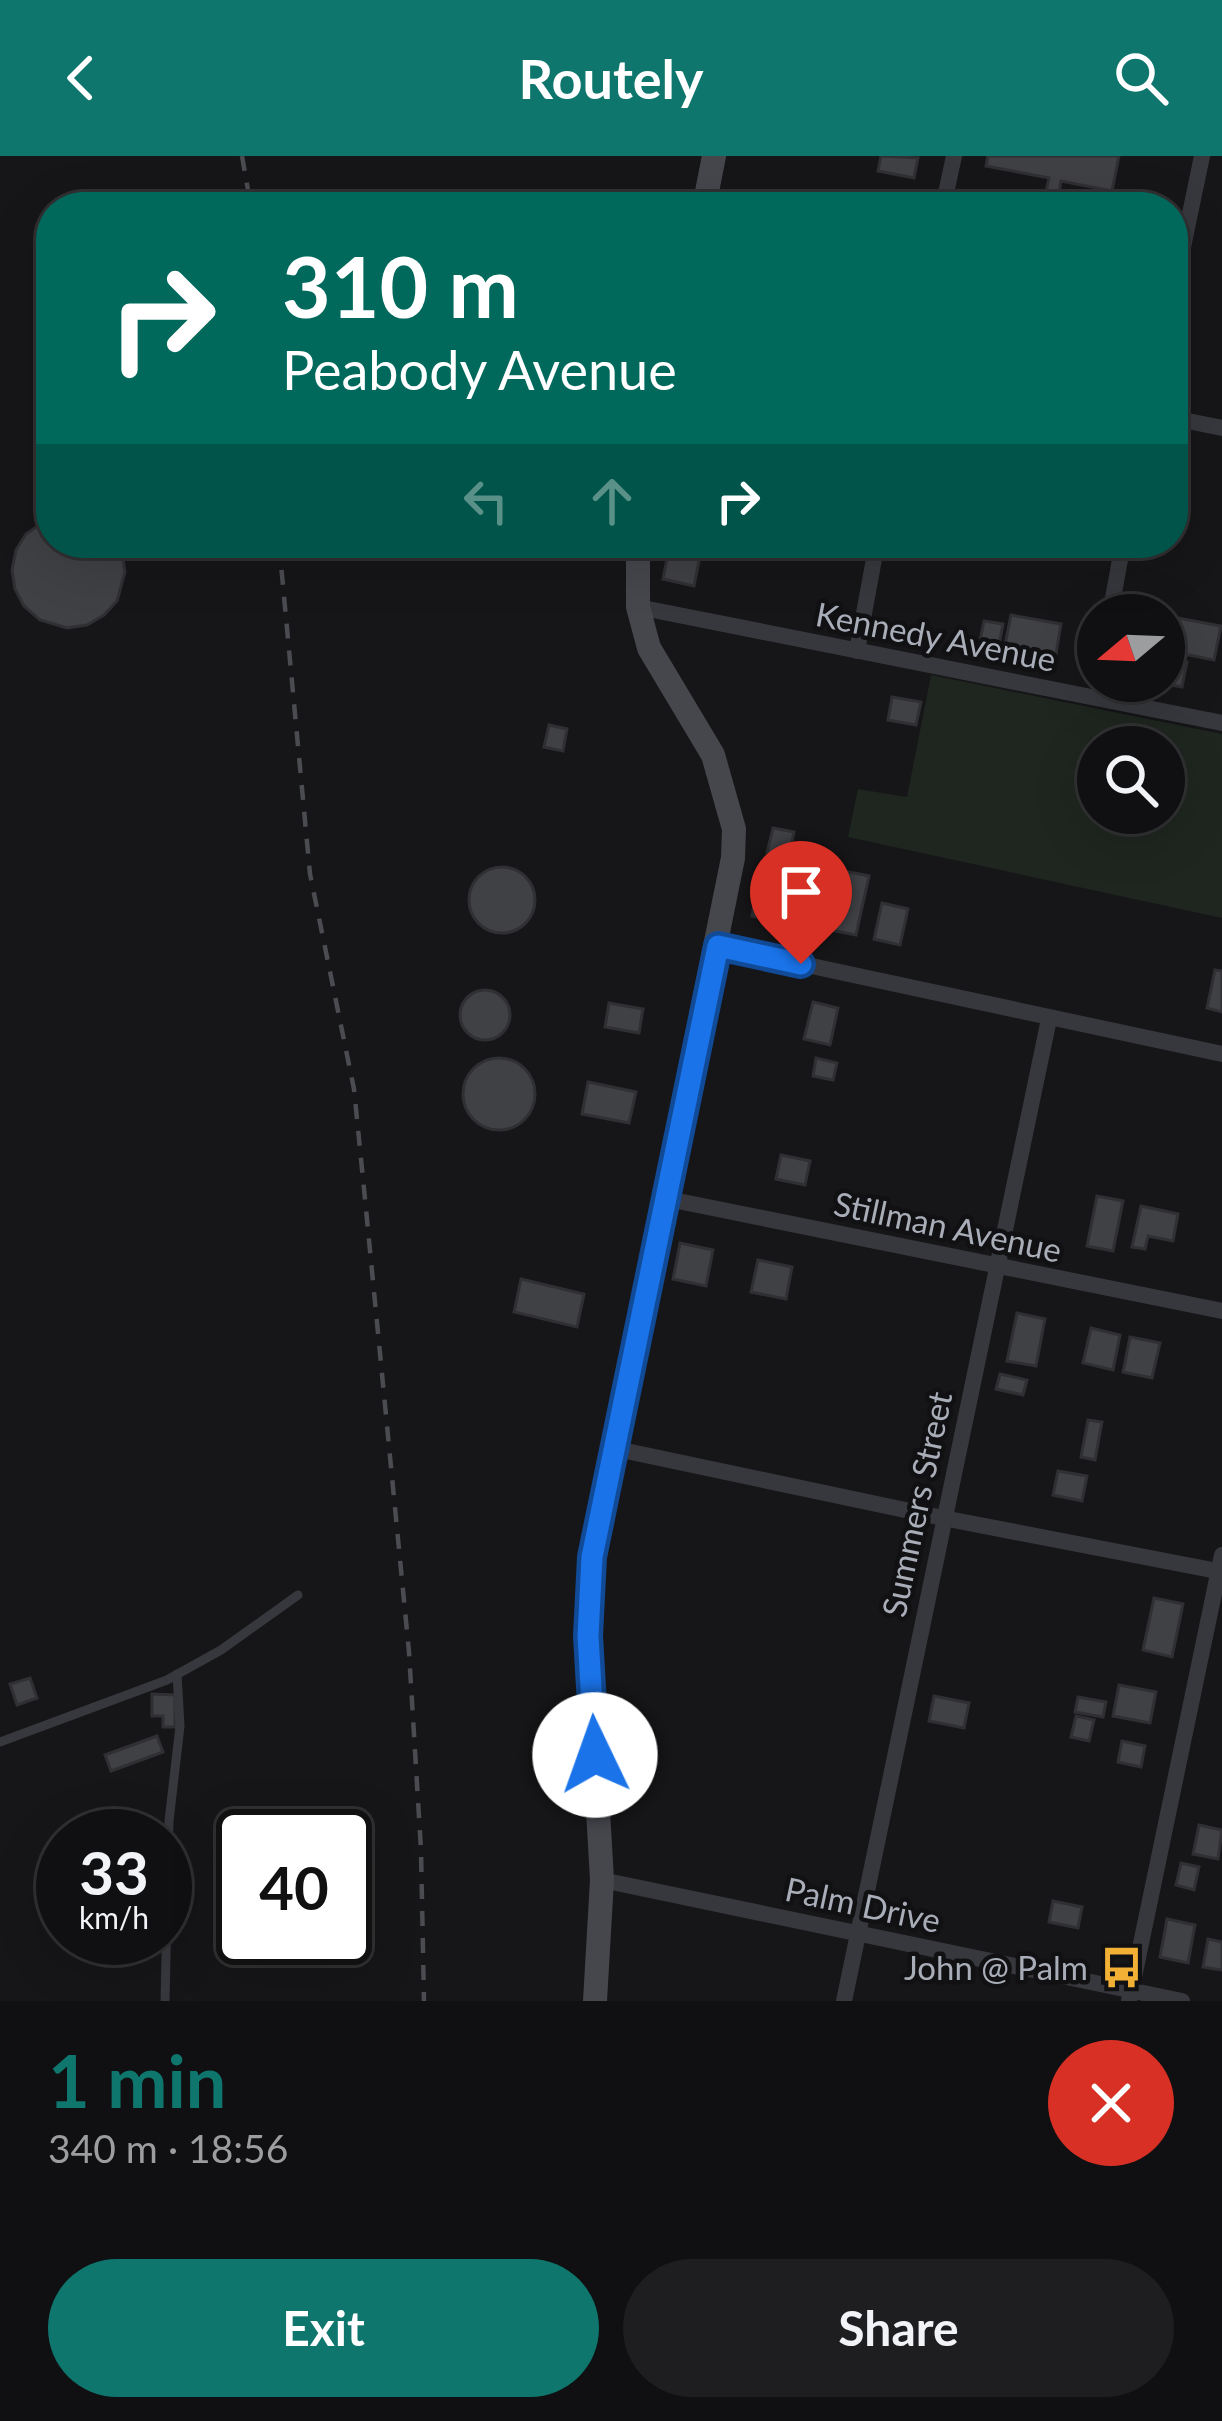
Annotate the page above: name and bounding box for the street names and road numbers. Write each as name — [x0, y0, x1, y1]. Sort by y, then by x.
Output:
street label: Kennedy Avenue — [813, 593, 1059, 679]
street label: Stillman Avenue — [831, 1182, 1065, 1270]
street label: Summers Street — [873, 1388, 959, 1620]
street label: Palm Drive — [782, 1868, 944, 1940]

